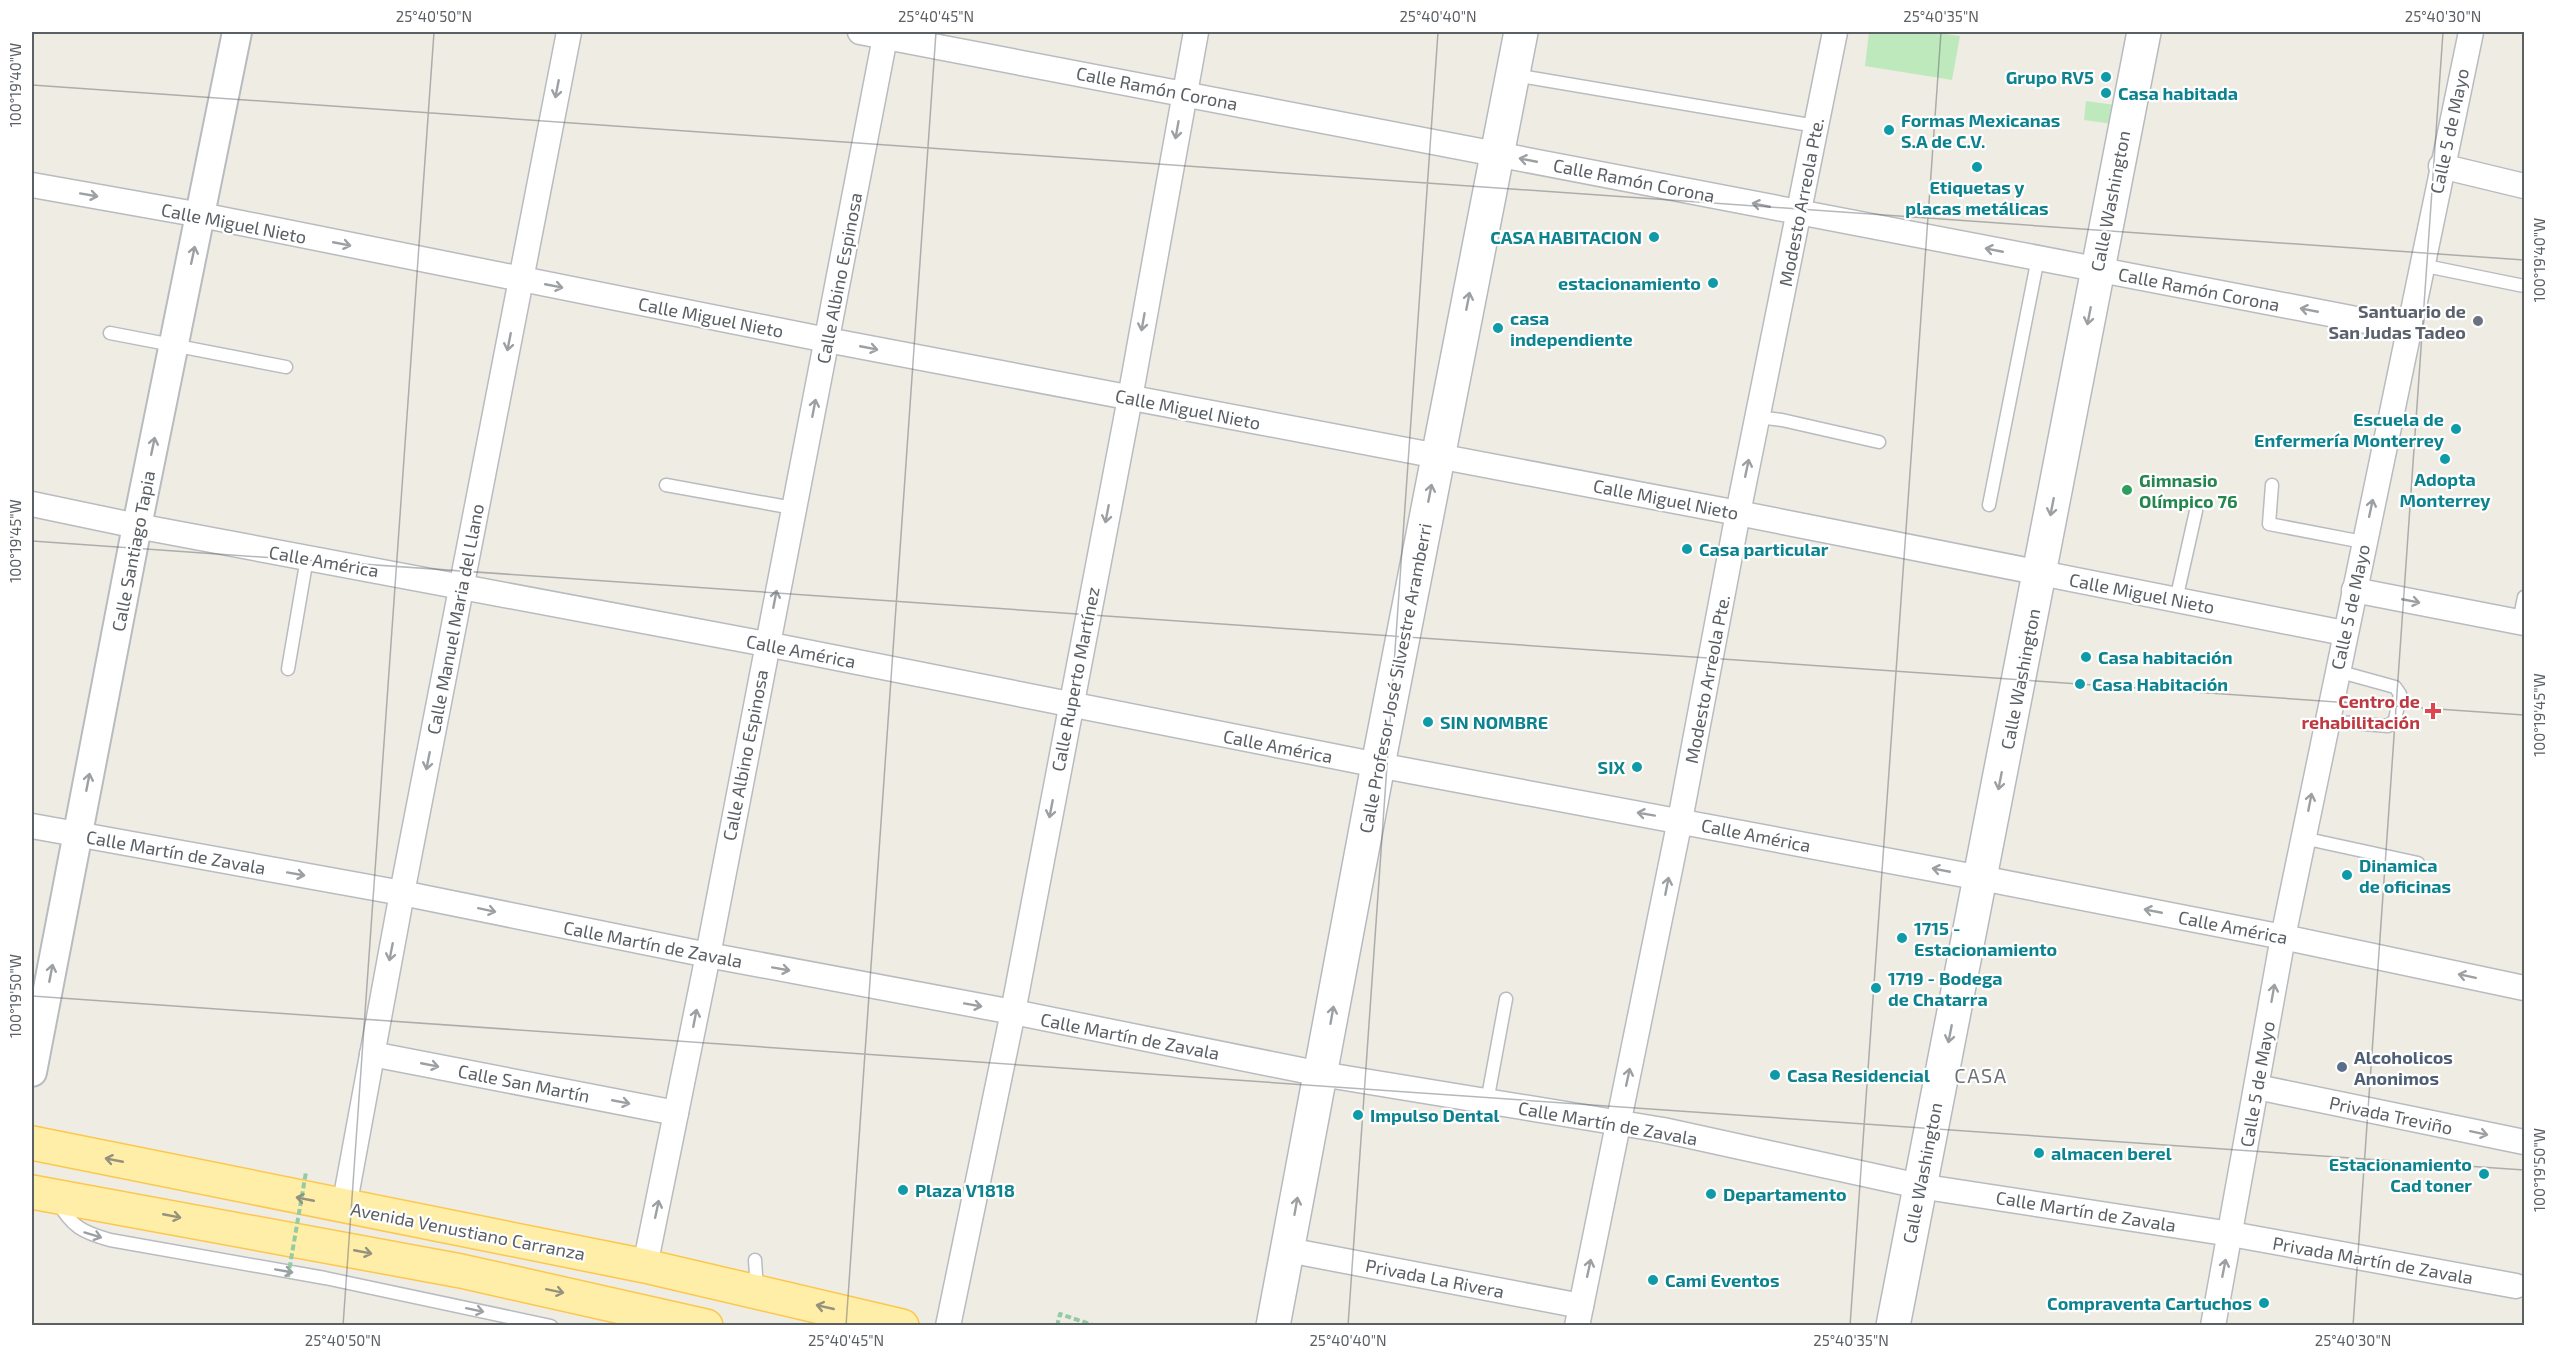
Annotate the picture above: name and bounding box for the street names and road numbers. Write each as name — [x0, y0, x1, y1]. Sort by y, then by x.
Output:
street label: Calle Ramón Corona — [1074, 62, 1240, 114]
street label: Calle 5 de Mayo — [2425, 66, 2473, 196]
street label: Modesto Arreola Pte. — [1774, 116, 1828, 288]
street label: Calle Washington — [2086, 129, 2134, 273]
street label: Calle Ramón Corona — [1551, 154, 1717, 206]
street label: Calle Albino Espinosa — [812, 191, 866, 365]
street label: Calle Miguel Nieto — [159, 198, 309, 248]
street label: Calle Ramón Corona — [2116, 263, 2282, 315]
street label: Calle Miguel Nieto — [636, 292, 786, 342]
street label: Calle Miguel Nieto — [1113, 384, 1263, 434]
street label: Calle Santiago Tapia — [107, 469, 159, 633]
street label: Calle Miguel Nieto — [1591, 474, 1741, 524]
street label: Calle Manuel Maria del Llano — [422, 502, 488, 736]
street label: Calle Profesor José Silvestre Aramberri — [1354, 521, 1436, 835]
street label: Calle América — [267, 541, 381, 581]
street label: Calle 5 de Mayo — [2326, 542, 2374, 672]
street label: Calle Miguel Nieto — [2067, 568, 2217, 618]
street label: Calle Ruperto Martínez — [1046, 585, 1104, 773]
street label: Modesto Arreola Pte. — [1680, 593, 1734, 765]
street label: Calle Washington — [1996, 607, 2044, 751]
street label: Calle América — [744, 630, 858, 672]
street label: Calle Albino Espinosa — [718, 668, 772, 842]
street label: Calle América — [1221, 725, 1335, 767]
street label: Calle América — [1699, 814, 1813, 856]
street label: Calle Martín de Zavala — [85, 825, 267, 879]
street label: Calle América — [2176, 906, 2290, 948]
street label: Calle Martín de Zavala — [562, 916, 744, 972]
street label: Calle Martín de Zavala — [1039, 1008, 1221, 1064]
street label: Calle 5 de Mayo — [2235, 1019, 2279, 1149]
street label: Calle San Martín — [456, 1059, 592, 1107]
street label: Privada Treviño — [2327, 1091, 2455, 1139]
street label: Calle Martín de Zavala — [1517, 1096, 1699, 1150]
street label: Calle Washington — [1898, 1101, 1946, 1245]
street label: Calle Martín de Zavala — [1994, 1186, 2178, 1236]
street label: Avenida Venustiano Carranza — [349, 1197, 587, 1265]
street label: Privada Martín de Zavala — [2271, 1232, 2475, 1288]
street label: Privada La Rivera — [1364, 1254, 1506, 1302]

